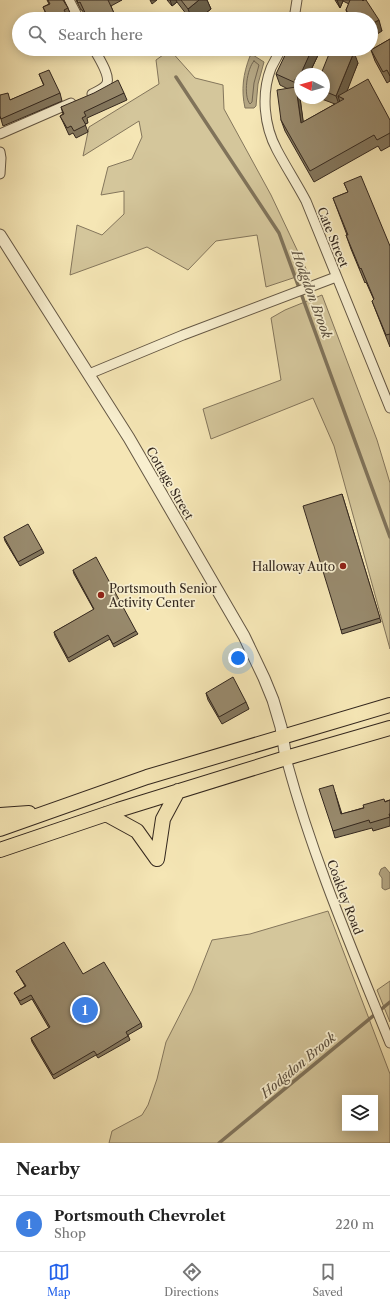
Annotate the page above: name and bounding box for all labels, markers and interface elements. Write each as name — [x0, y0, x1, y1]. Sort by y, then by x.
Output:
search box — [12, 12, 378, 56]
icon: search — [26, 23, 48, 45]
text: Search here — [58, 25, 143, 44]
north arrow — [294, 68, 330, 104]
street label: Cate Street — [314, 205, 352, 270]
water label: Hodgdon Brook — [288, 247, 336, 341]
street label: Cottage Street — [143, 444, 197, 523]
place label: Halloway Auto — [252, 559, 335, 574]
marker: Halloway Auto — [338, 561, 348, 571]
place label: Portsmouth Senior Activity Center — [108, 581, 217, 610]
marker: Portsmouth Senior Activity Center — [96, 590, 106, 600]
your location — [228, 648, 248, 668]
street label: Coakley Road — [324, 857, 366, 937]
pin: 1 — [72, 995, 98, 1025]
water label: Hodgdon Brook — [256, 1029, 339, 1102]
map controls — [342, 1095, 378, 1131]
button: layers — [342, 1095, 378, 1131]
text: Nearby — [16, 1159, 80, 1179]
text: Portsmouth Chevrolet — [54, 1206, 226, 1225]
text: 1 — [26, 1216, 32, 1232]
text: 220 m — [335, 1216, 374, 1232]
text: Shop — [54, 1225, 86, 1241]
tab: Map — [47, 1261, 71, 1299]
tab: Directions — [164, 1261, 219, 1299]
tab: Saved — [313, 1261, 343, 1299]

